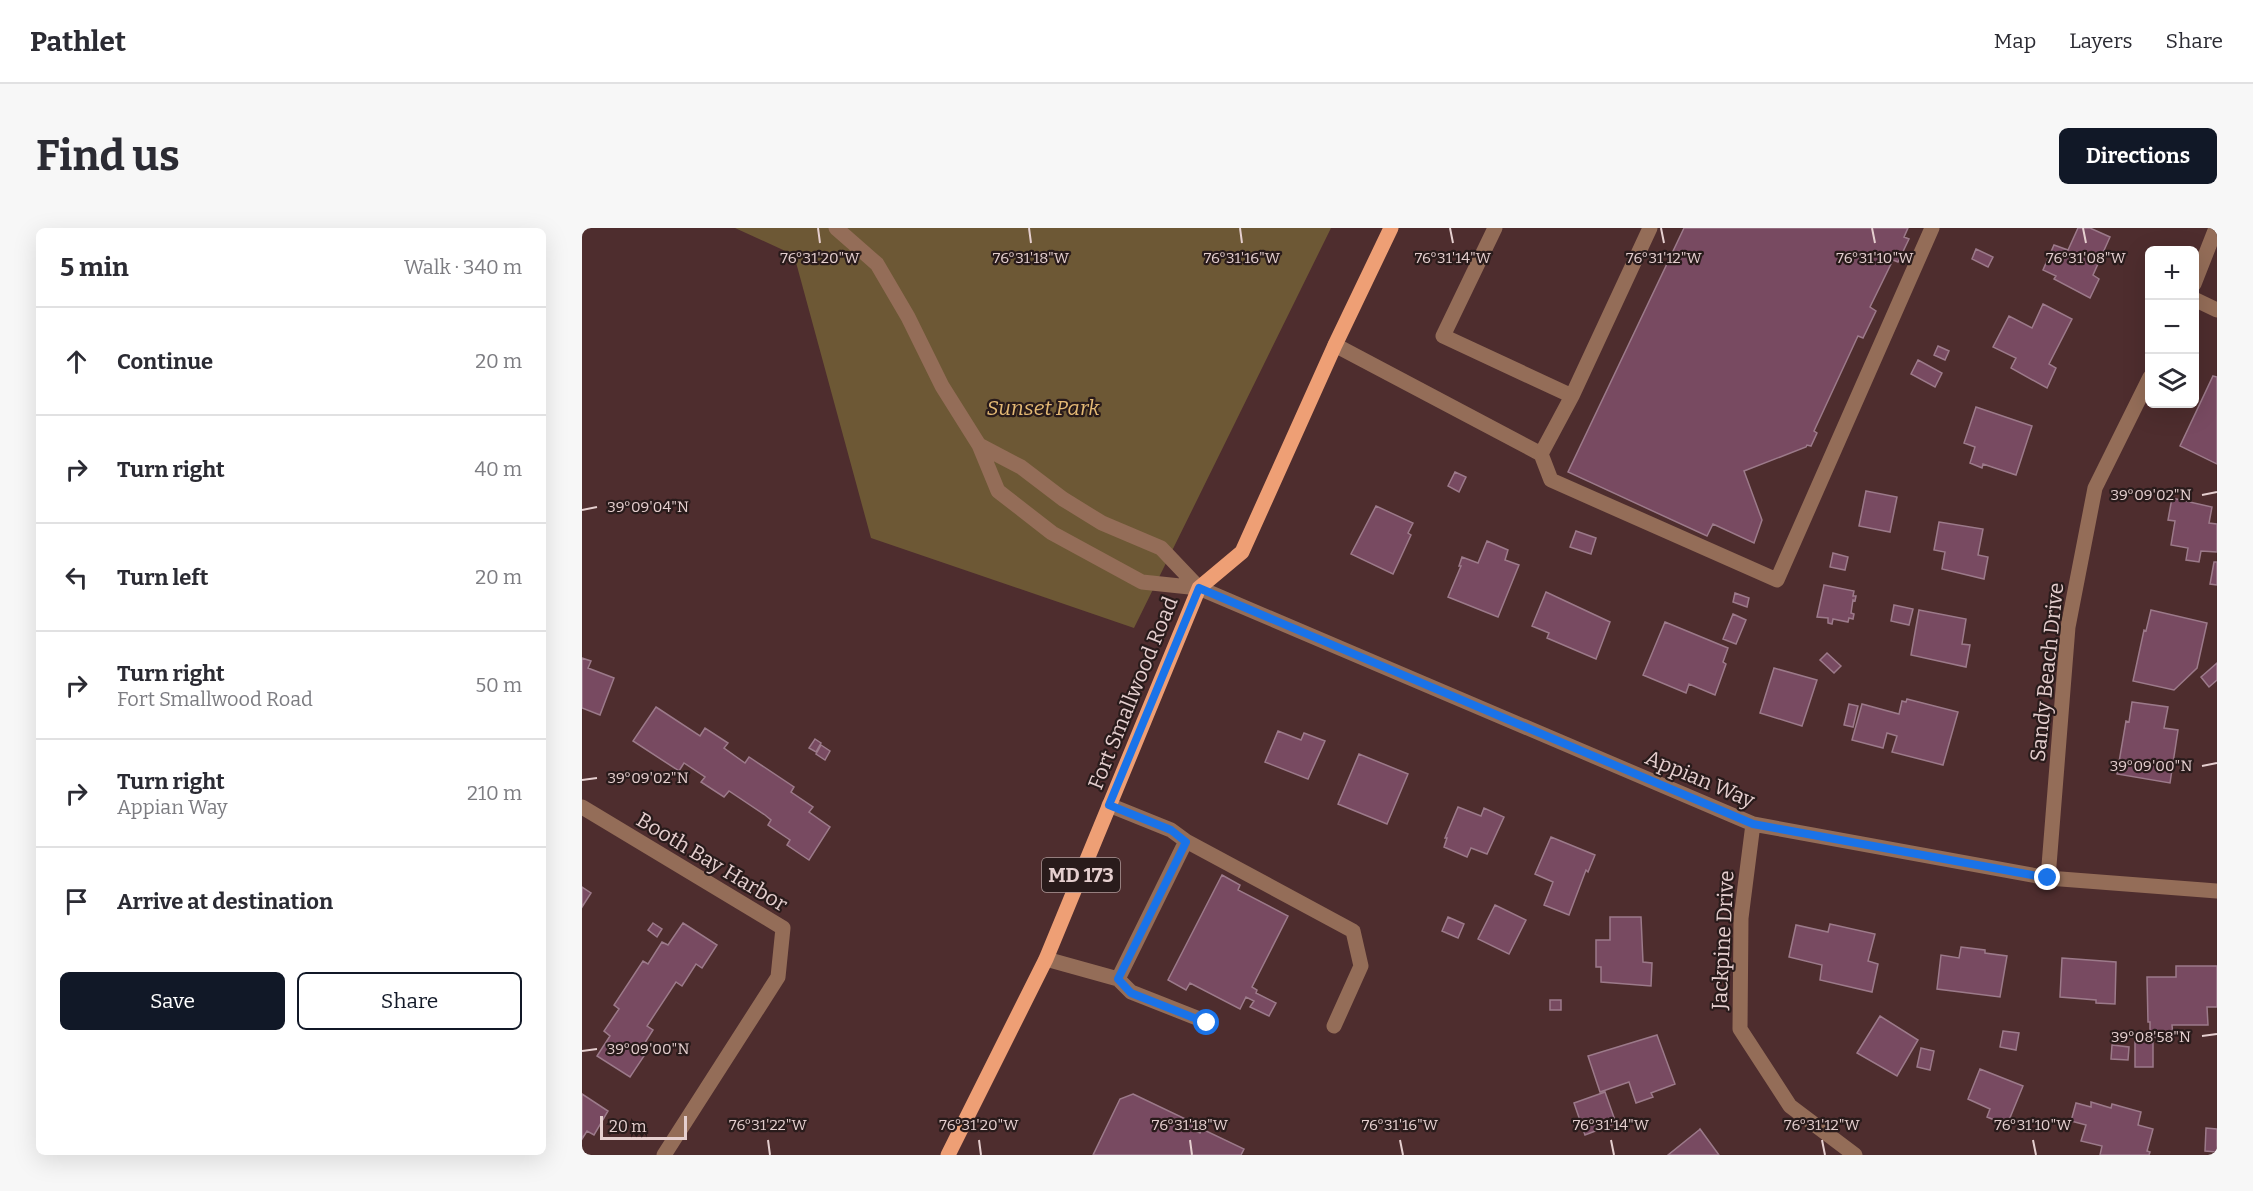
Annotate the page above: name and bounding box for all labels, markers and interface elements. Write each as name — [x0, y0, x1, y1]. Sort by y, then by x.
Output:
text: Pathlet — [30, 25, 126, 58]
text: Map — [1994, 28, 2036, 54]
text: Layers — [2069, 28, 2133, 54]
text: Share — [2166, 28, 2223, 54]
button: Directions — [2059, 128, 2217, 184]
text: Find us — [36, 131, 180, 181]
map controls — [2145, 246, 2199, 408]
button: + — [2145, 246, 2199, 300]
text: 76°31'20"W — [780, 249, 860, 267]
text: 76°31'18"W — [993, 249, 1070, 267]
text: 76°31'16"W — [1204, 249, 1281, 267]
text: 76°31'14"W — [1415, 249, 1492, 267]
text: 76°31'12"W — [1626, 249, 1703, 267]
text: 76°31'10"W — [1836, 249, 1914, 267]
text: 76°31'08"W — [2046, 249, 2127, 267]
text: 5 min — [60, 252, 129, 283]
text: Walk · 340 m — [404, 255, 522, 279]
button: − — [2145, 300, 2199, 354]
icon: ahead — [60, 345, 93, 378]
text: Continue — [117, 348, 213, 375]
text: 20 m — [475, 349, 522, 373]
button: layers — [2145, 354, 2199, 408]
park label: Sunset Park — [986, 395, 1100, 421]
icon: right — [60, 453, 93, 486]
text: Turn right — [117, 456, 225, 483]
text: 40 m — [474, 457, 522, 481]
text: 39°09'02"N — [2110, 486, 2192, 504]
text: 39°09'04"N — [607, 498, 689, 516]
icon: left — [60, 561, 93, 594]
text: Turn left — [117, 564, 209, 591]
text: 20 m — [475, 565, 522, 589]
street label: Sandy Beach Drive — [2025, 581, 2069, 763]
street label: Fort Smallwood Road — [1082, 593, 1184, 793]
text: Turn right — [117, 660, 225, 687]
icon: right — [60, 669, 93, 702]
text: 50 m — [475, 673, 522, 697]
text: Fort Smallwood Road — [117, 687, 313, 711]
street label: Appian Way — [1641, 744, 1759, 814]
text: 39°09'00"N — [2110, 757, 2192, 775]
text: Turn right — [117, 768, 225, 795]
text: 39°09'02"N — [607, 769, 689, 787]
icon: right — [60, 777, 93, 810]
text: 210 m — [467, 781, 522, 805]
text: Appian Way — [117, 795, 228, 819]
street label: Booth Bay Harbor — [632, 807, 792, 917]
road number: MD 173 — [1042, 858, 1120, 892]
route end — [2034, 864, 2060, 890]
street label: Jackpine Drive — [1706, 870, 1740, 1011]
icon: arrive — [60, 885, 93, 918]
text: Arrive at destination — [117, 888, 333, 915]
button: Save — [60, 972, 285, 1030]
button: Share — [297, 972, 522, 1030]
route start — [1193, 1009, 1219, 1035]
text: 39°08'58"N — [2111, 1028, 2191, 1046]
text: 39°09'00"N — [607, 1040, 689, 1058]
scale bar — [600, 1113, 687, 1140]
text: 76°31'22"W — [729, 1116, 808, 1134]
text: 76°31'20"W — [939, 1116, 1019, 1134]
text: 76°31'18"W — [1152, 1116, 1229, 1134]
text: 76°31'16"W — [1362, 1116, 1439, 1134]
text: 76°31'14"W — [1573, 1116, 1650, 1134]
text: 76°31'12"W — [1784, 1116, 1861, 1134]
text: 76°31'10"W — [1994, 1116, 2072, 1134]
text: 20 m — [609, 1117, 646, 1136]

